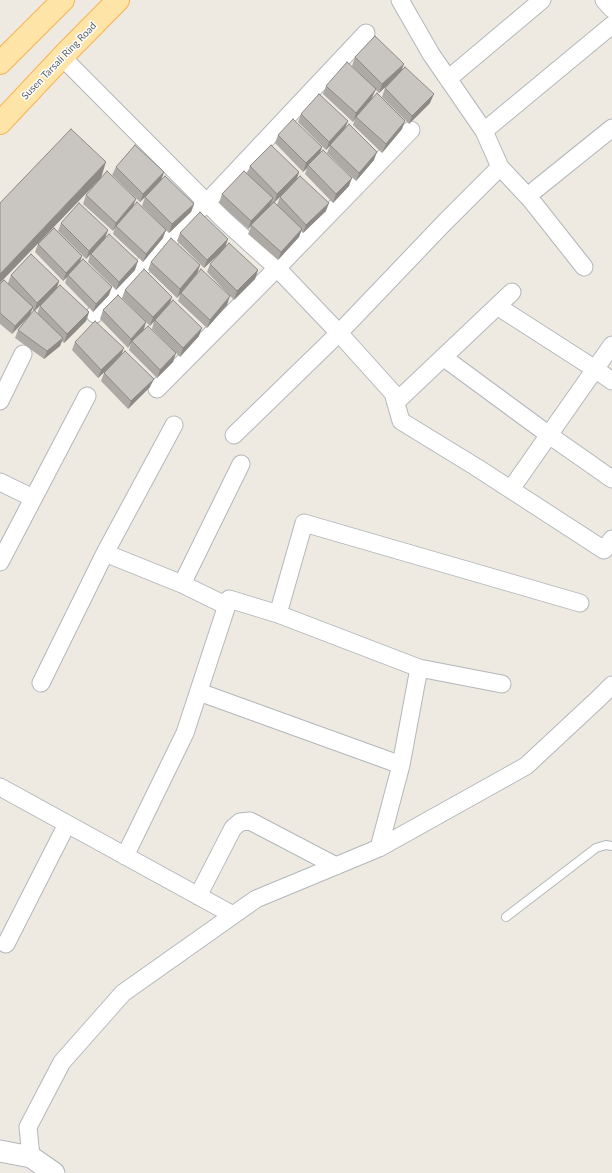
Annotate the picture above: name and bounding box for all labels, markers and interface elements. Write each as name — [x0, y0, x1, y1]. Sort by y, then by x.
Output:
street label: Susen Tarsali Ring Road — [19, 20, 99, 102]

